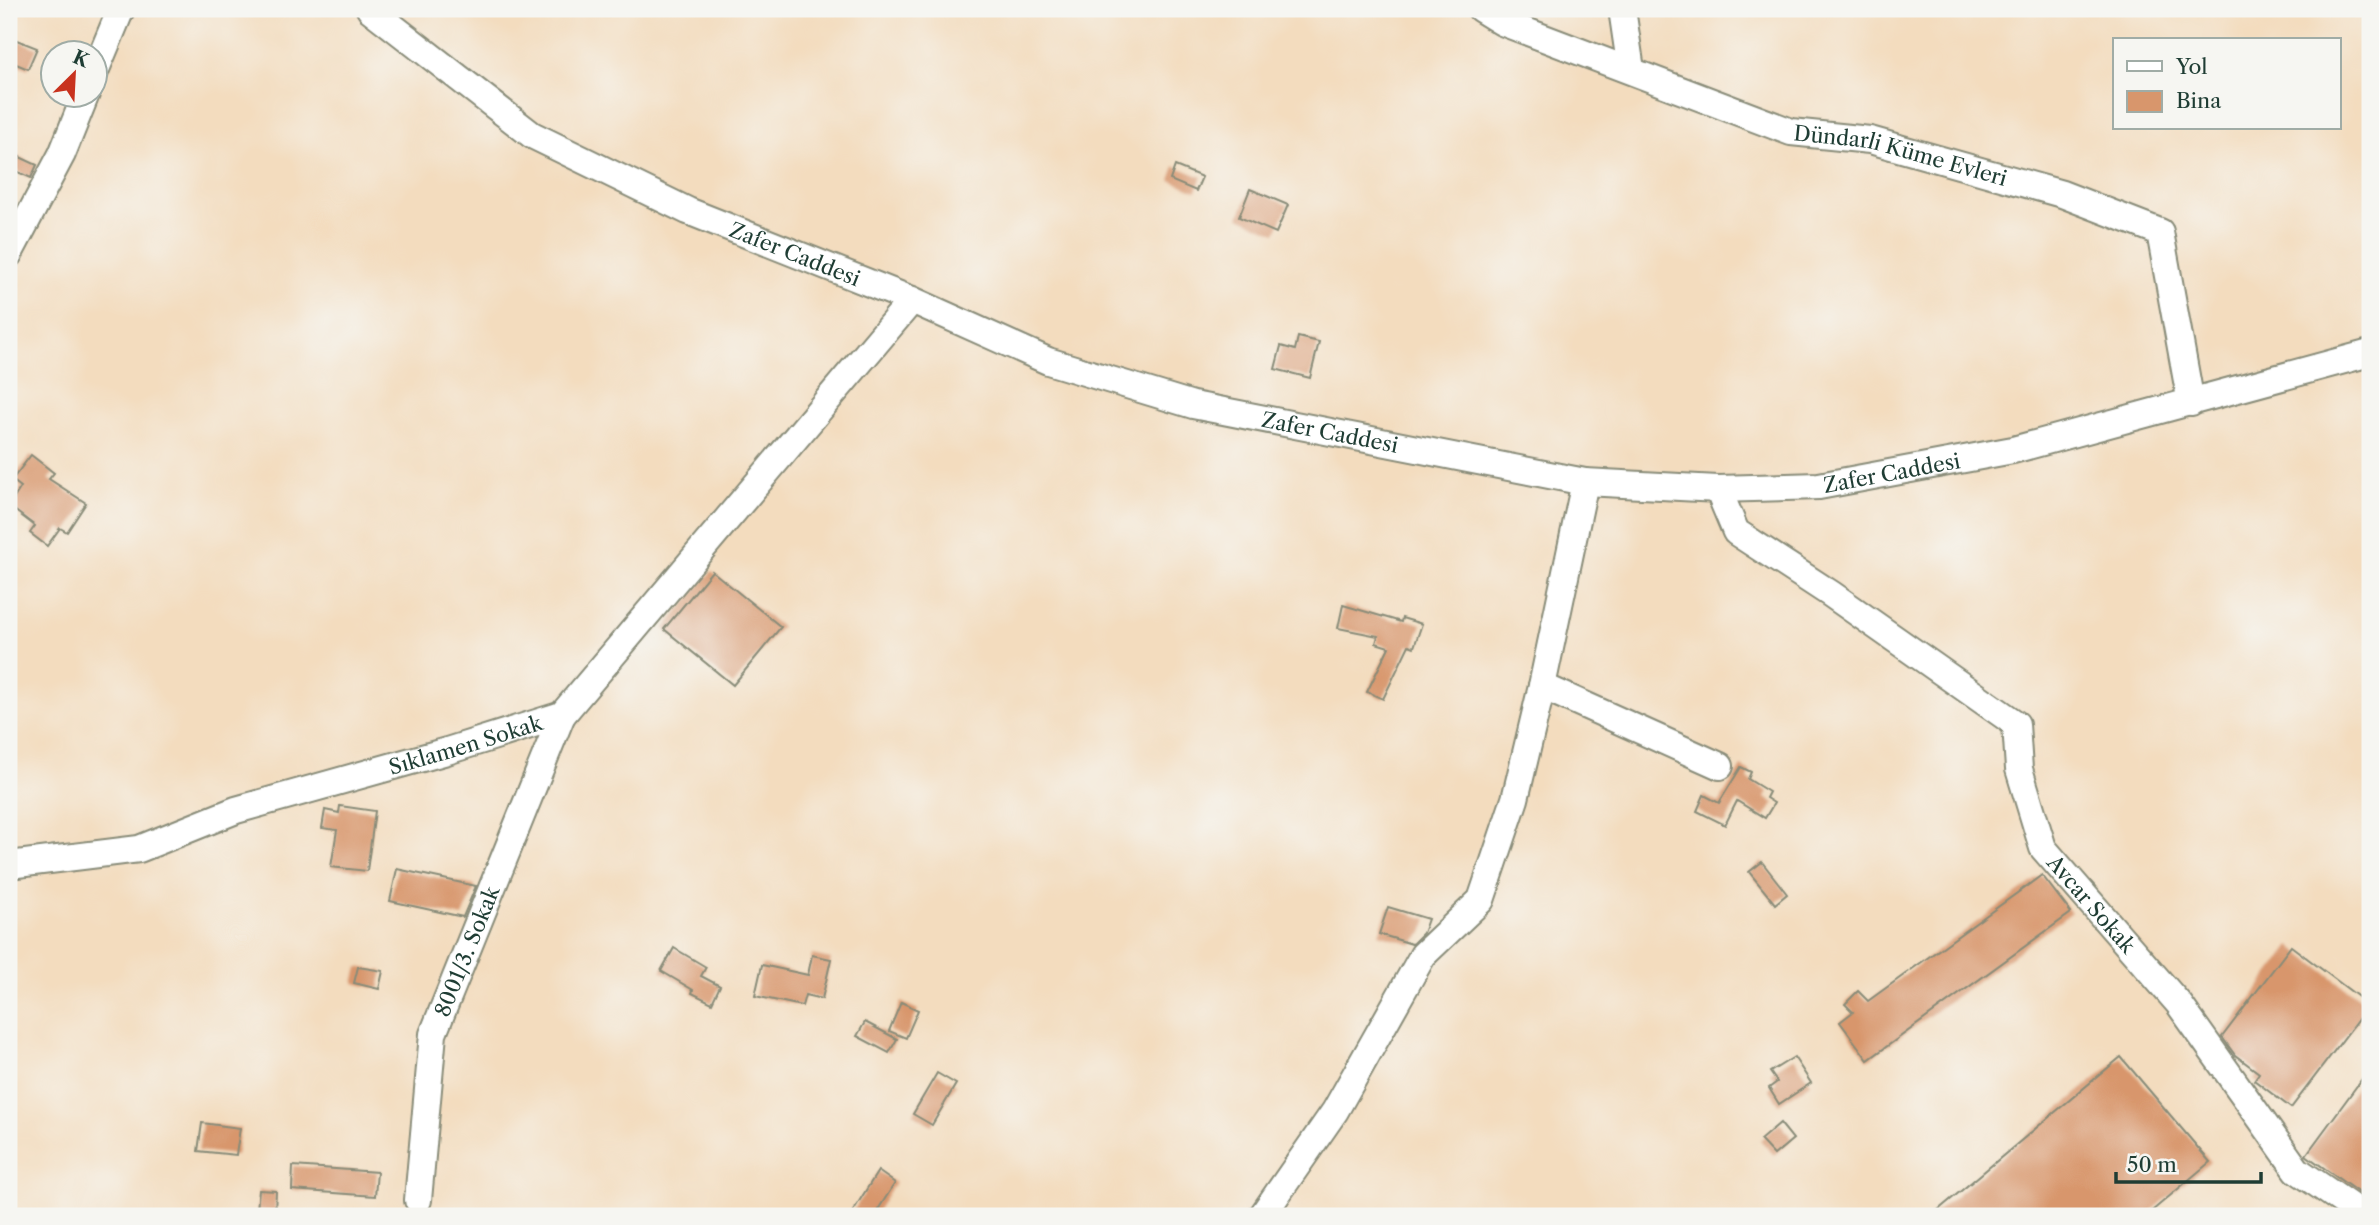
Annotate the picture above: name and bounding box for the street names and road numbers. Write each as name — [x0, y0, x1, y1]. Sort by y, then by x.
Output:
street label: Dündarli Küme Evleri — [1792, 120, 2010, 190]
street label: Zafer Caddesi — [726, 216, 864, 291]
street label: Zafer Caddesi — [1260, 406, 1400, 458]
street label: Zafer Caddesi — [1821, 448, 1962, 497]
street label: Sıklamen Sokak — [386, 709, 546, 779]
street label: Avcar Sokak — [2042, 849, 2142, 959]
street label: 8001/3. Sokak — [429, 881, 504, 1020]

